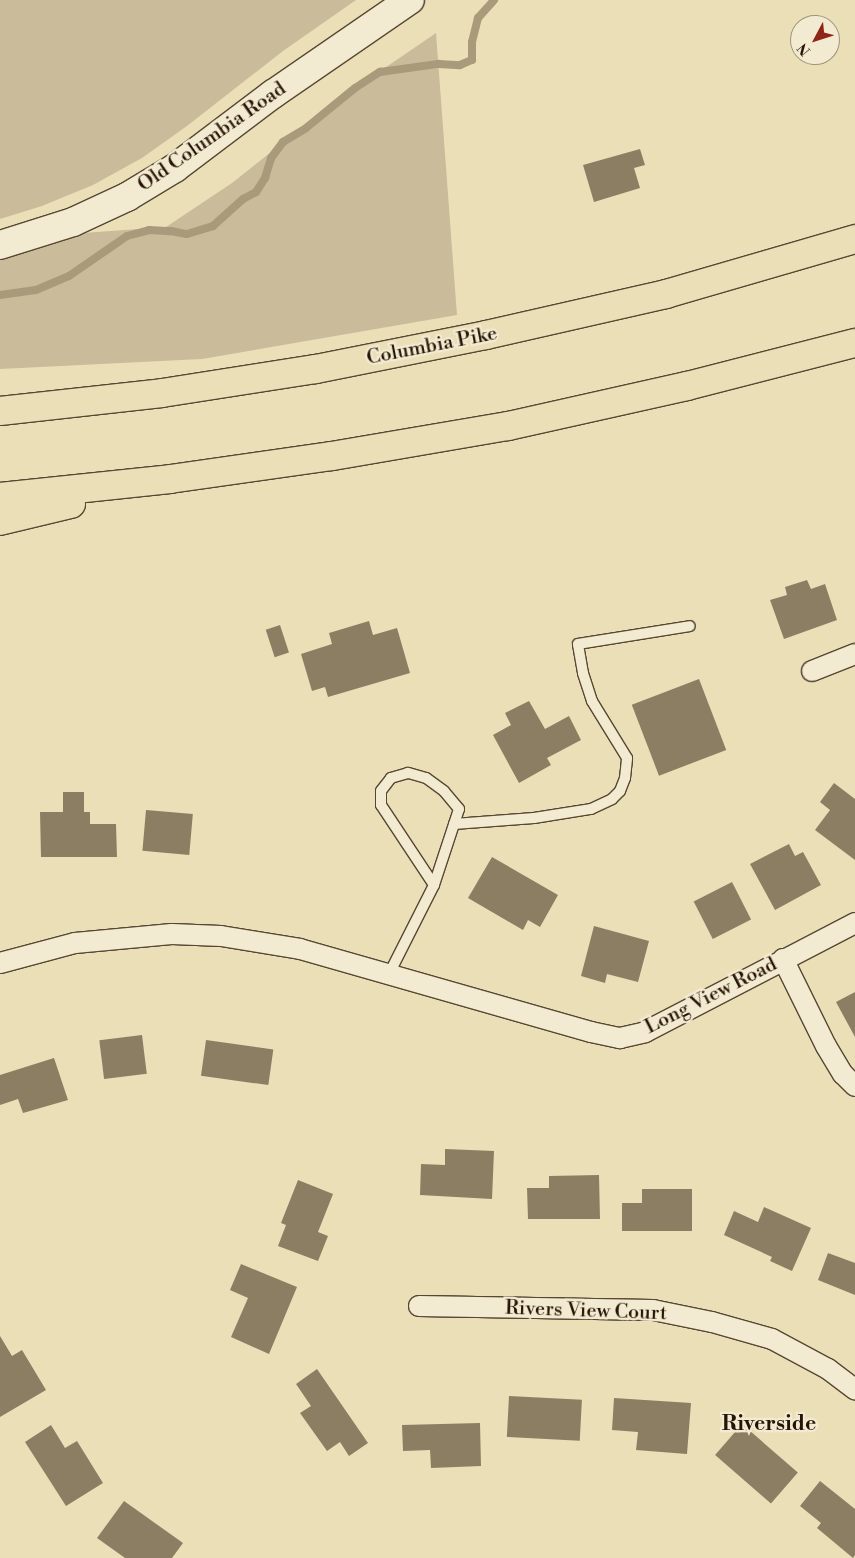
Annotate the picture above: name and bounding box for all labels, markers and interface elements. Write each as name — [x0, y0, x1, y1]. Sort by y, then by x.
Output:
north arrow — [790, 15, 840, 65]
text: N — [794, 39, 815, 59]
street label: Old Columbia Road — [133, 77, 291, 197]
street label: Columbia Pike — [365, 322, 499, 370]
street label: Long View Road — [641, 952, 781, 1040]
street label: Rivers View Court — [505, 1296, 667, 1326]
district label: Riverside — [722, 1411, 816, 1437]

